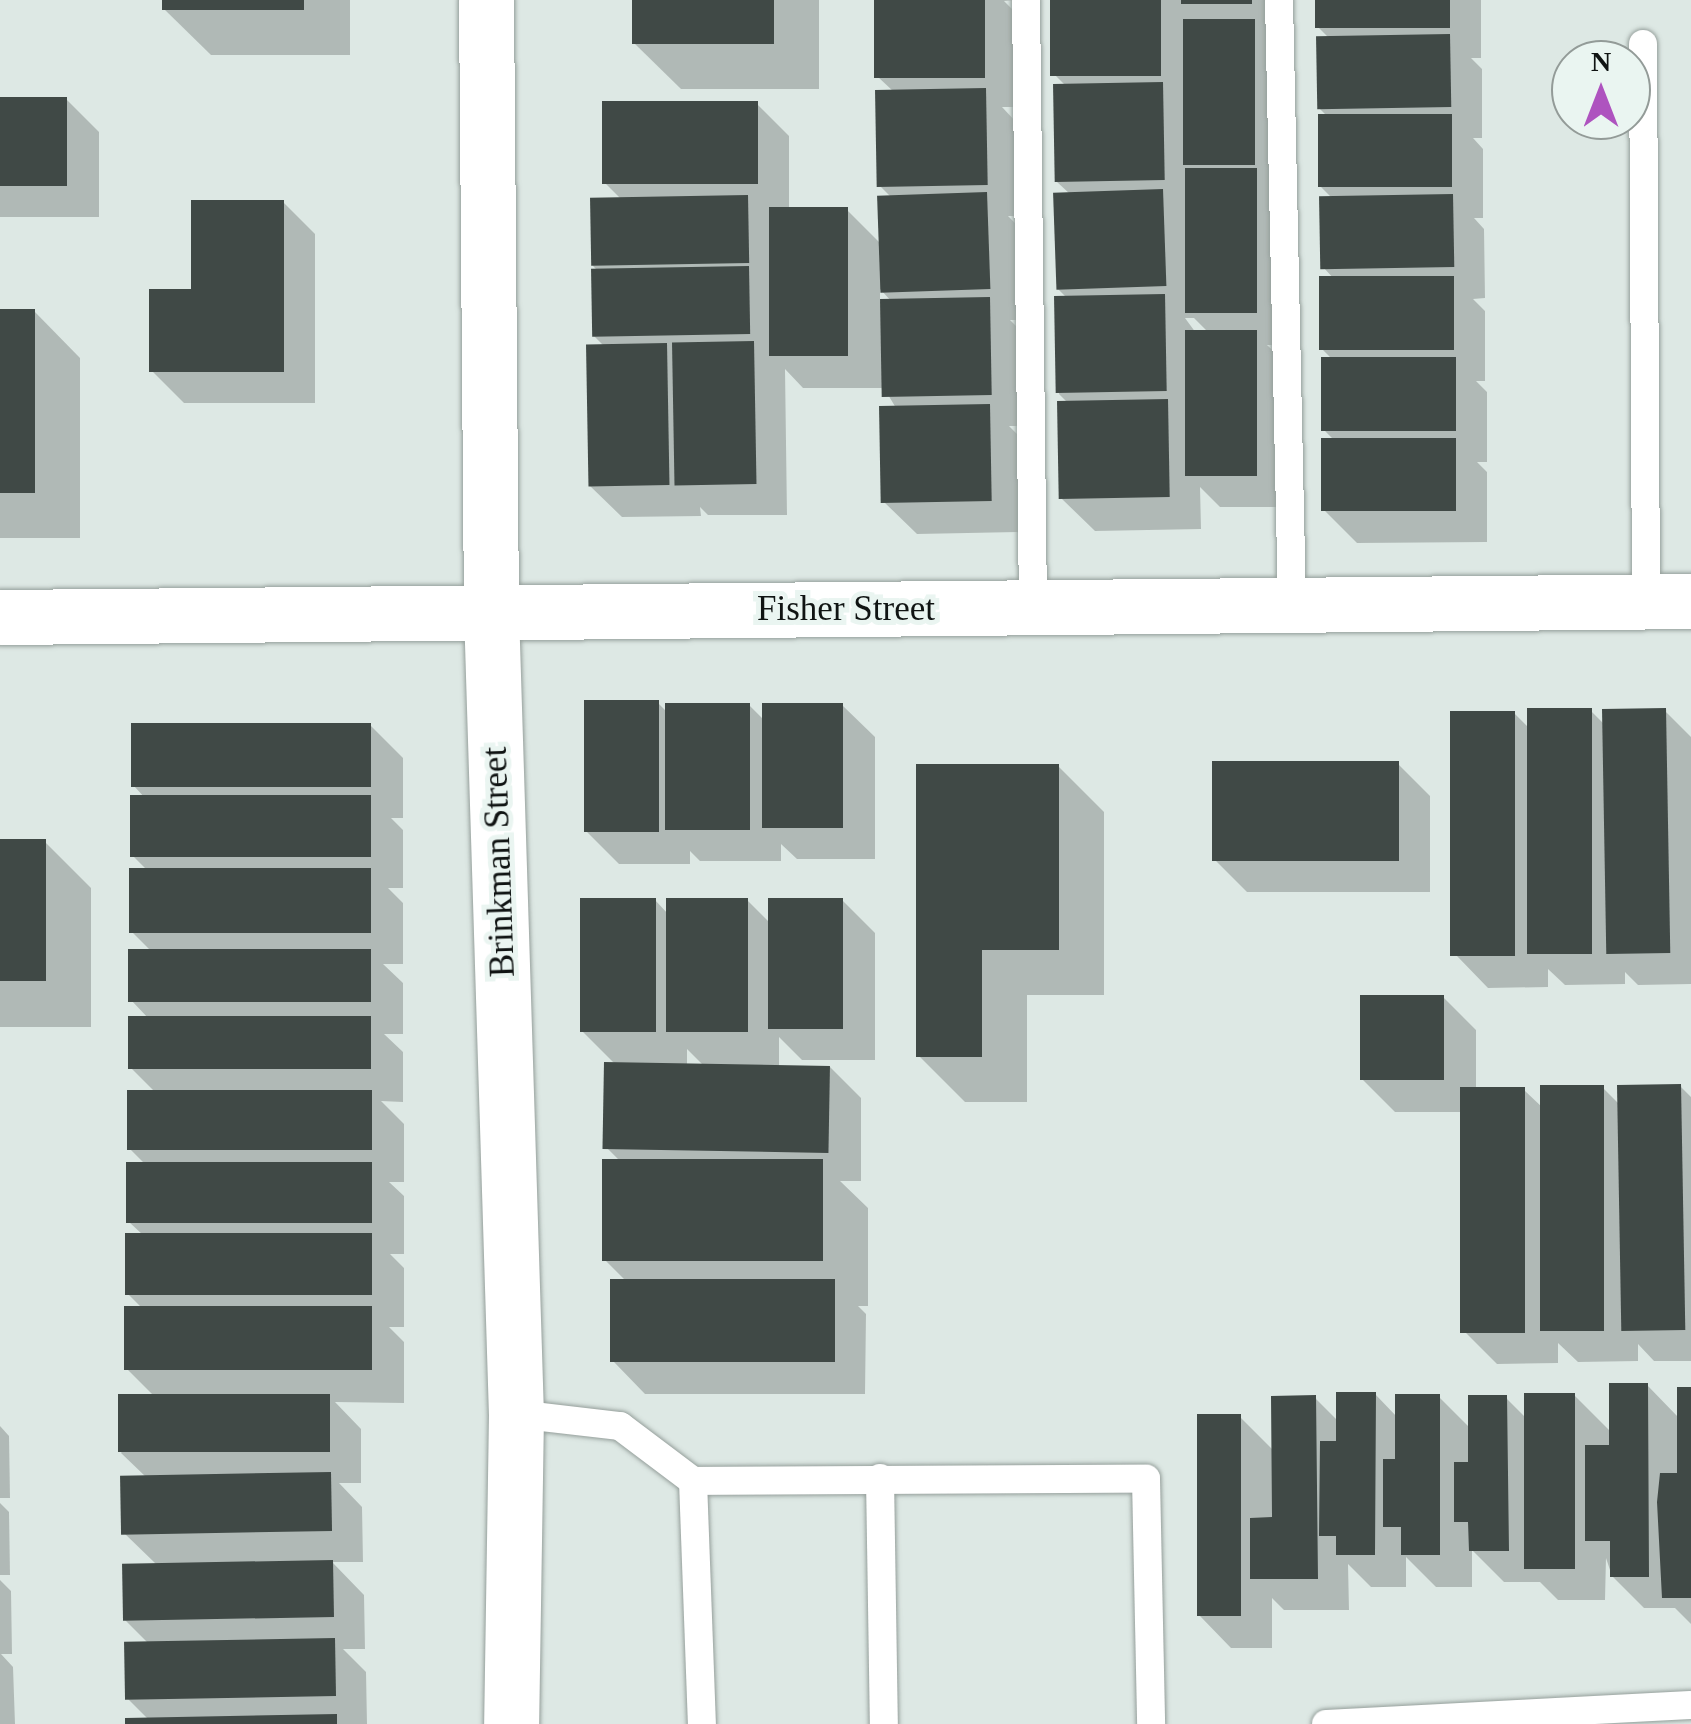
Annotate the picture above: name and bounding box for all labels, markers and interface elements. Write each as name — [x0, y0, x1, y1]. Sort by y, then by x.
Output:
north arrow — [1551, 40, 1651, 140]
text: N — [1591, 46, 1611, 77]
street label: Fisher Street — [757, 588, 935, 630]
street label: Brinkman Street — [474, 746, 524, 978]

